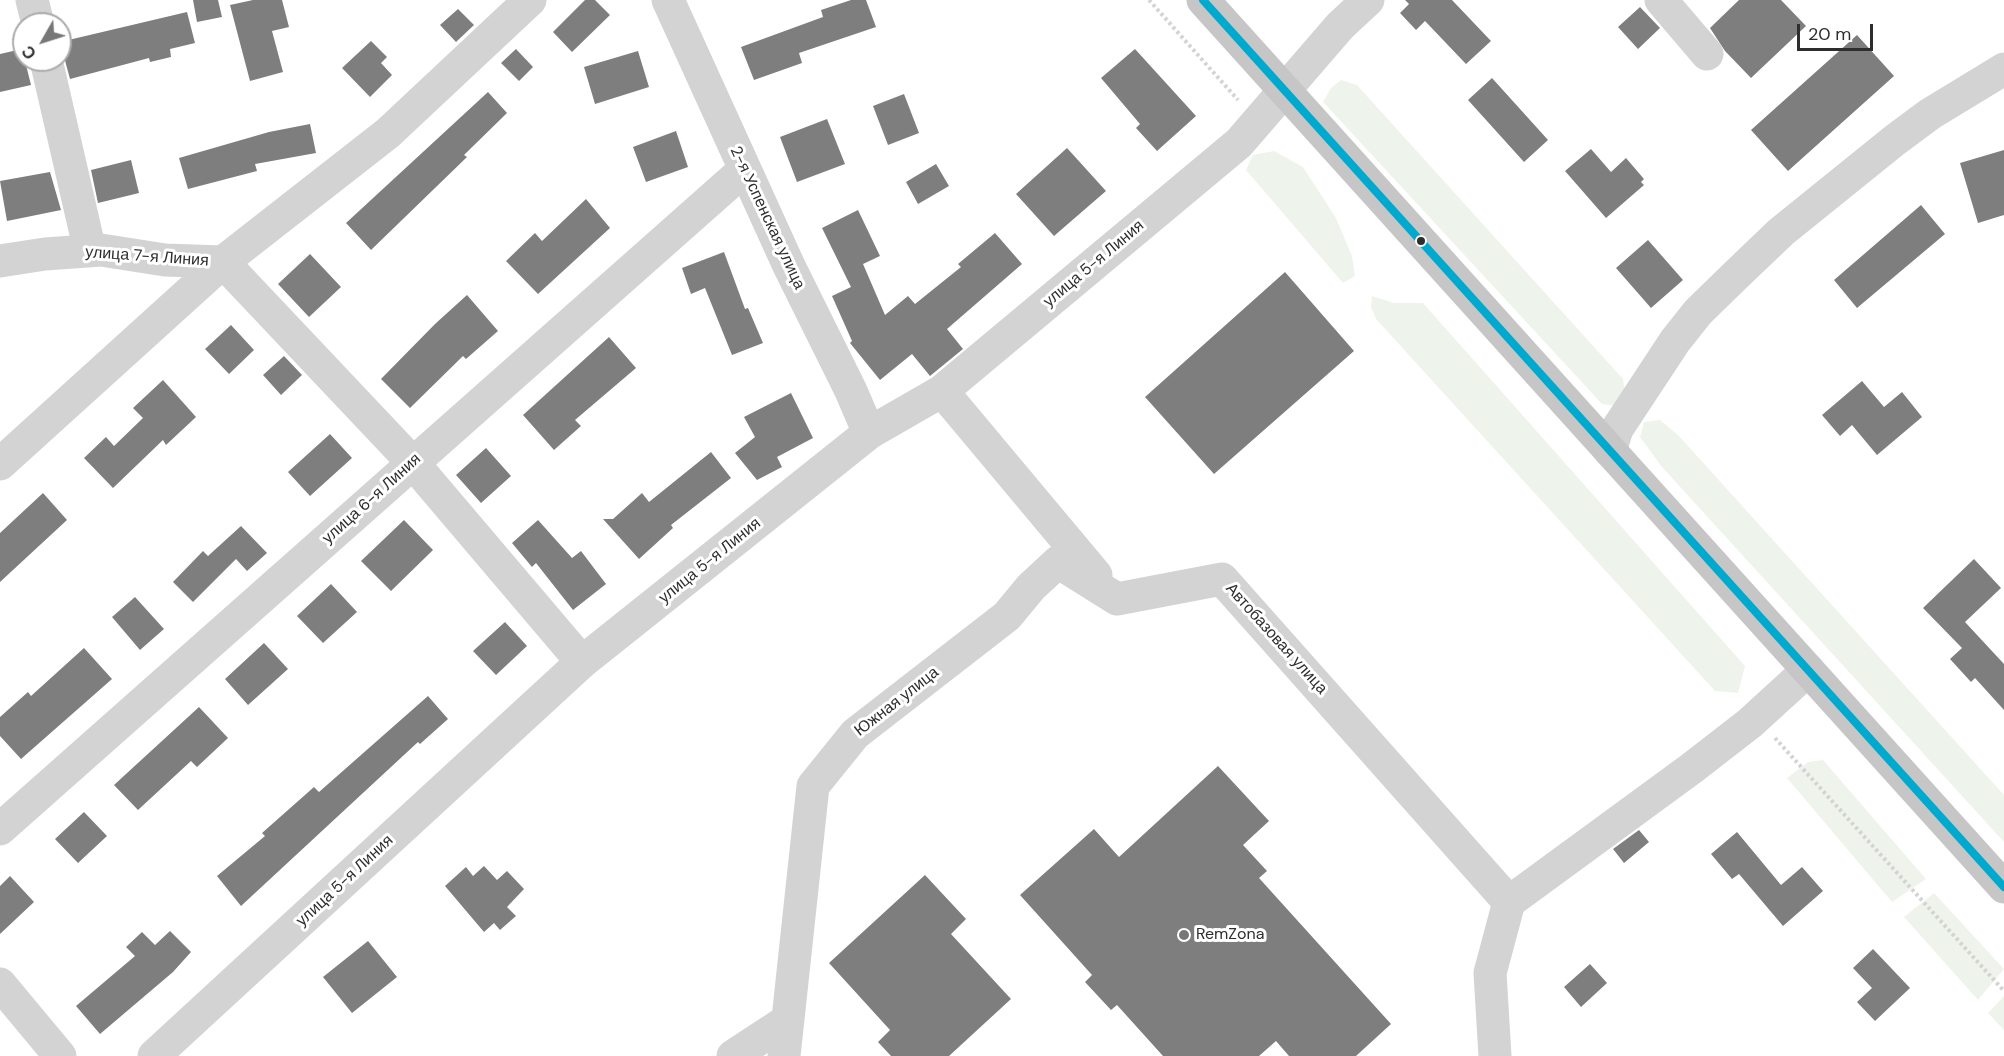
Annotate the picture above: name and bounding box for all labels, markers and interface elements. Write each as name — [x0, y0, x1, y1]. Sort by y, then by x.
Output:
north arrow — [12, 12, 72, 72]
scale bar — [1800, 12, 1876, 50]
text: 20 m — [1808, 22, 1851, 46]
text: С — [17, 41, 41, 63]
street label: 2-я Успенская улица — [725, 144, 809, 292]
street label: улица 5-я Линия — [1040, 216, 1148, 312]
unlabelled marker — [1415, 235, 1427, 247]
street label: улица 7-я Линия — [85, 243, 209, 271]
street label: улица 6-я Линия — [319, 450, 425, 548]
street label: улица 5-я Линия — [655, 514, 765, 608]
street label: Автобазовая улица — [1221, 580, 1331, 698]
street label: Южная улица — [851, 663, 943, 741]
street label: улица 5-я Линия — [293, 831, 397, 931]
place label: RemZona — [1196, 925, 1264, 945]
marker: RemZona — [1177, 928, 1191, 942]

